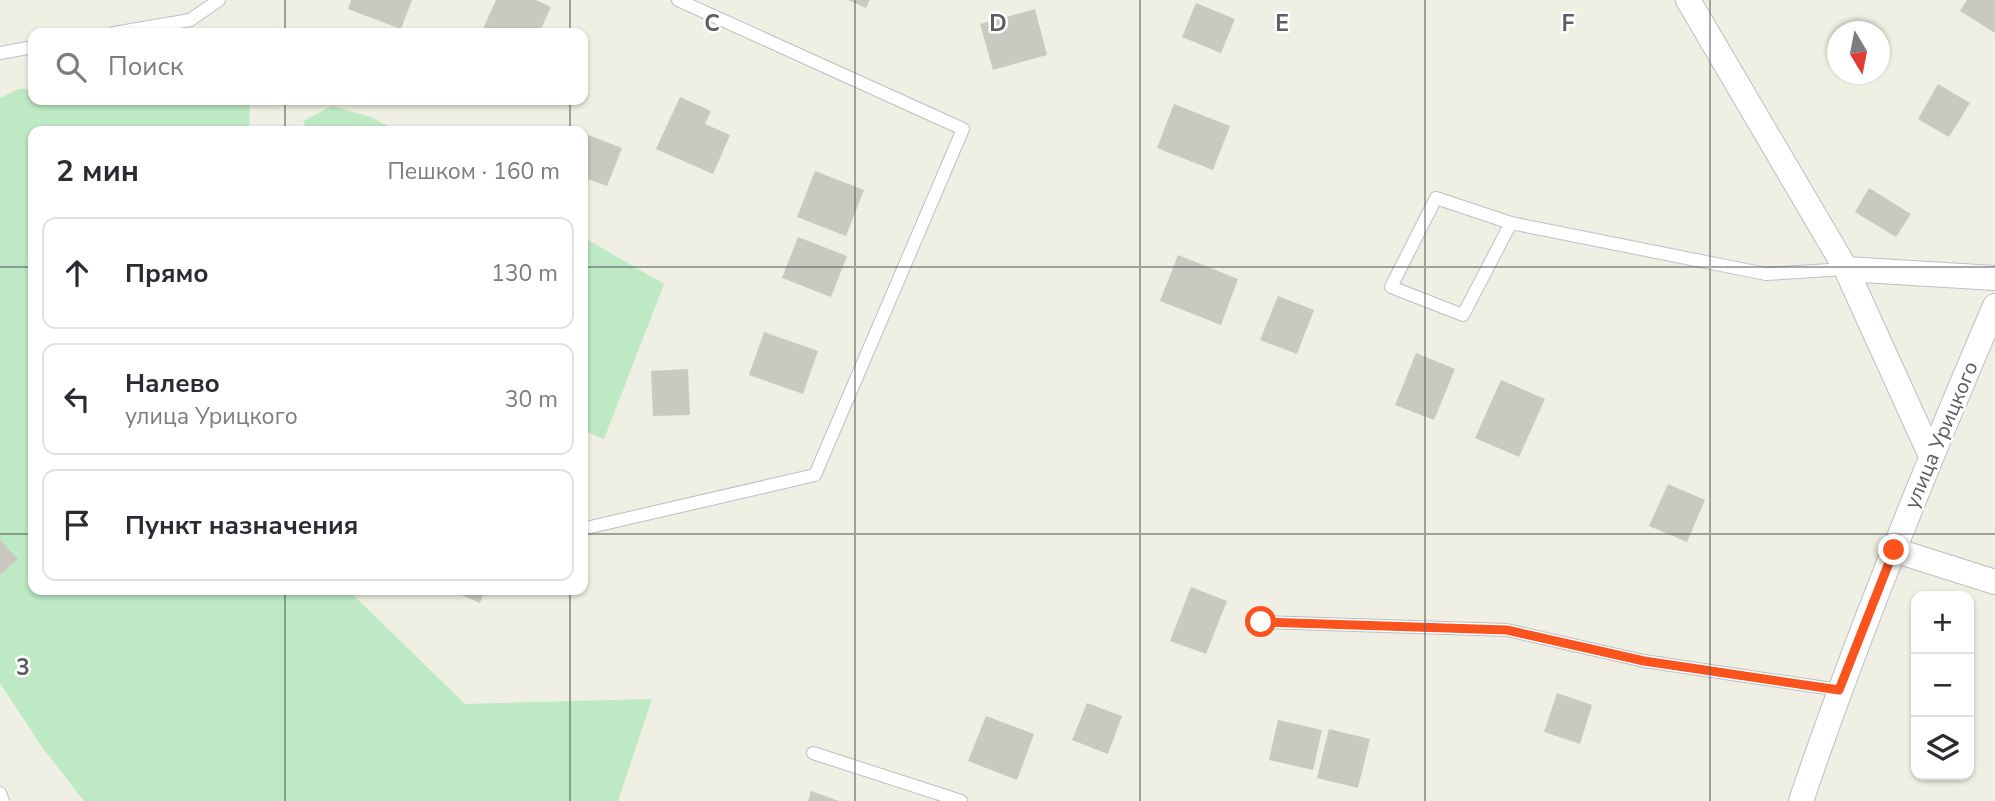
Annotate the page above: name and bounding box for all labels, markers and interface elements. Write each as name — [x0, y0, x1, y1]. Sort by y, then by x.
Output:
text: C — [704, 8, 720, 39]
text: D — [989, 8, 1007, 39]
text: E — [1275, 8, 1289, 39]
text: F — [1562, 8, 1575, 39]
north arrow — [1827, 21, 1890, 84]
search box — [28, 28, 588, 105]
icon: search — [52, 48, 90, 86]
text: Поиск — [108, 49, 184, 84]
text: 2 мин — [56, 151, 139, 192]
text: Пешком · 160 m — [387, 156, 560, 187]
icon: ahead — [58, 254, 96, 292]
text: Прямо — [125, 256, 209, 291]
text: 130 m — [491, 258, 558, 289]
street label: улица Урицкого — [1897, 357, 1985, 513]
text: Налево — [125, 366, 220, 401]
icon: left — [58, 380, 96, 418]
text: 30 m — [505, 384, 558, 415]
text: улица Урицкого — [125, 401, 298, 432]
icon: arrive — [58, 506, 96, 544]
text: Пункт назначения — [125, 508, 358, 543]
route end — [1878, 534, 1909, 565]
map controls — [1911, 591, 1974, 780]
button: + — [1911, 591, 1974, 654]
route start — [1245, 606, 1276, 637]
text: 3 — [16, 652, 30, 683]
button: − — [1911, 654, 1974, 717]
button: layers — [1911, 717, 1974, 780]

